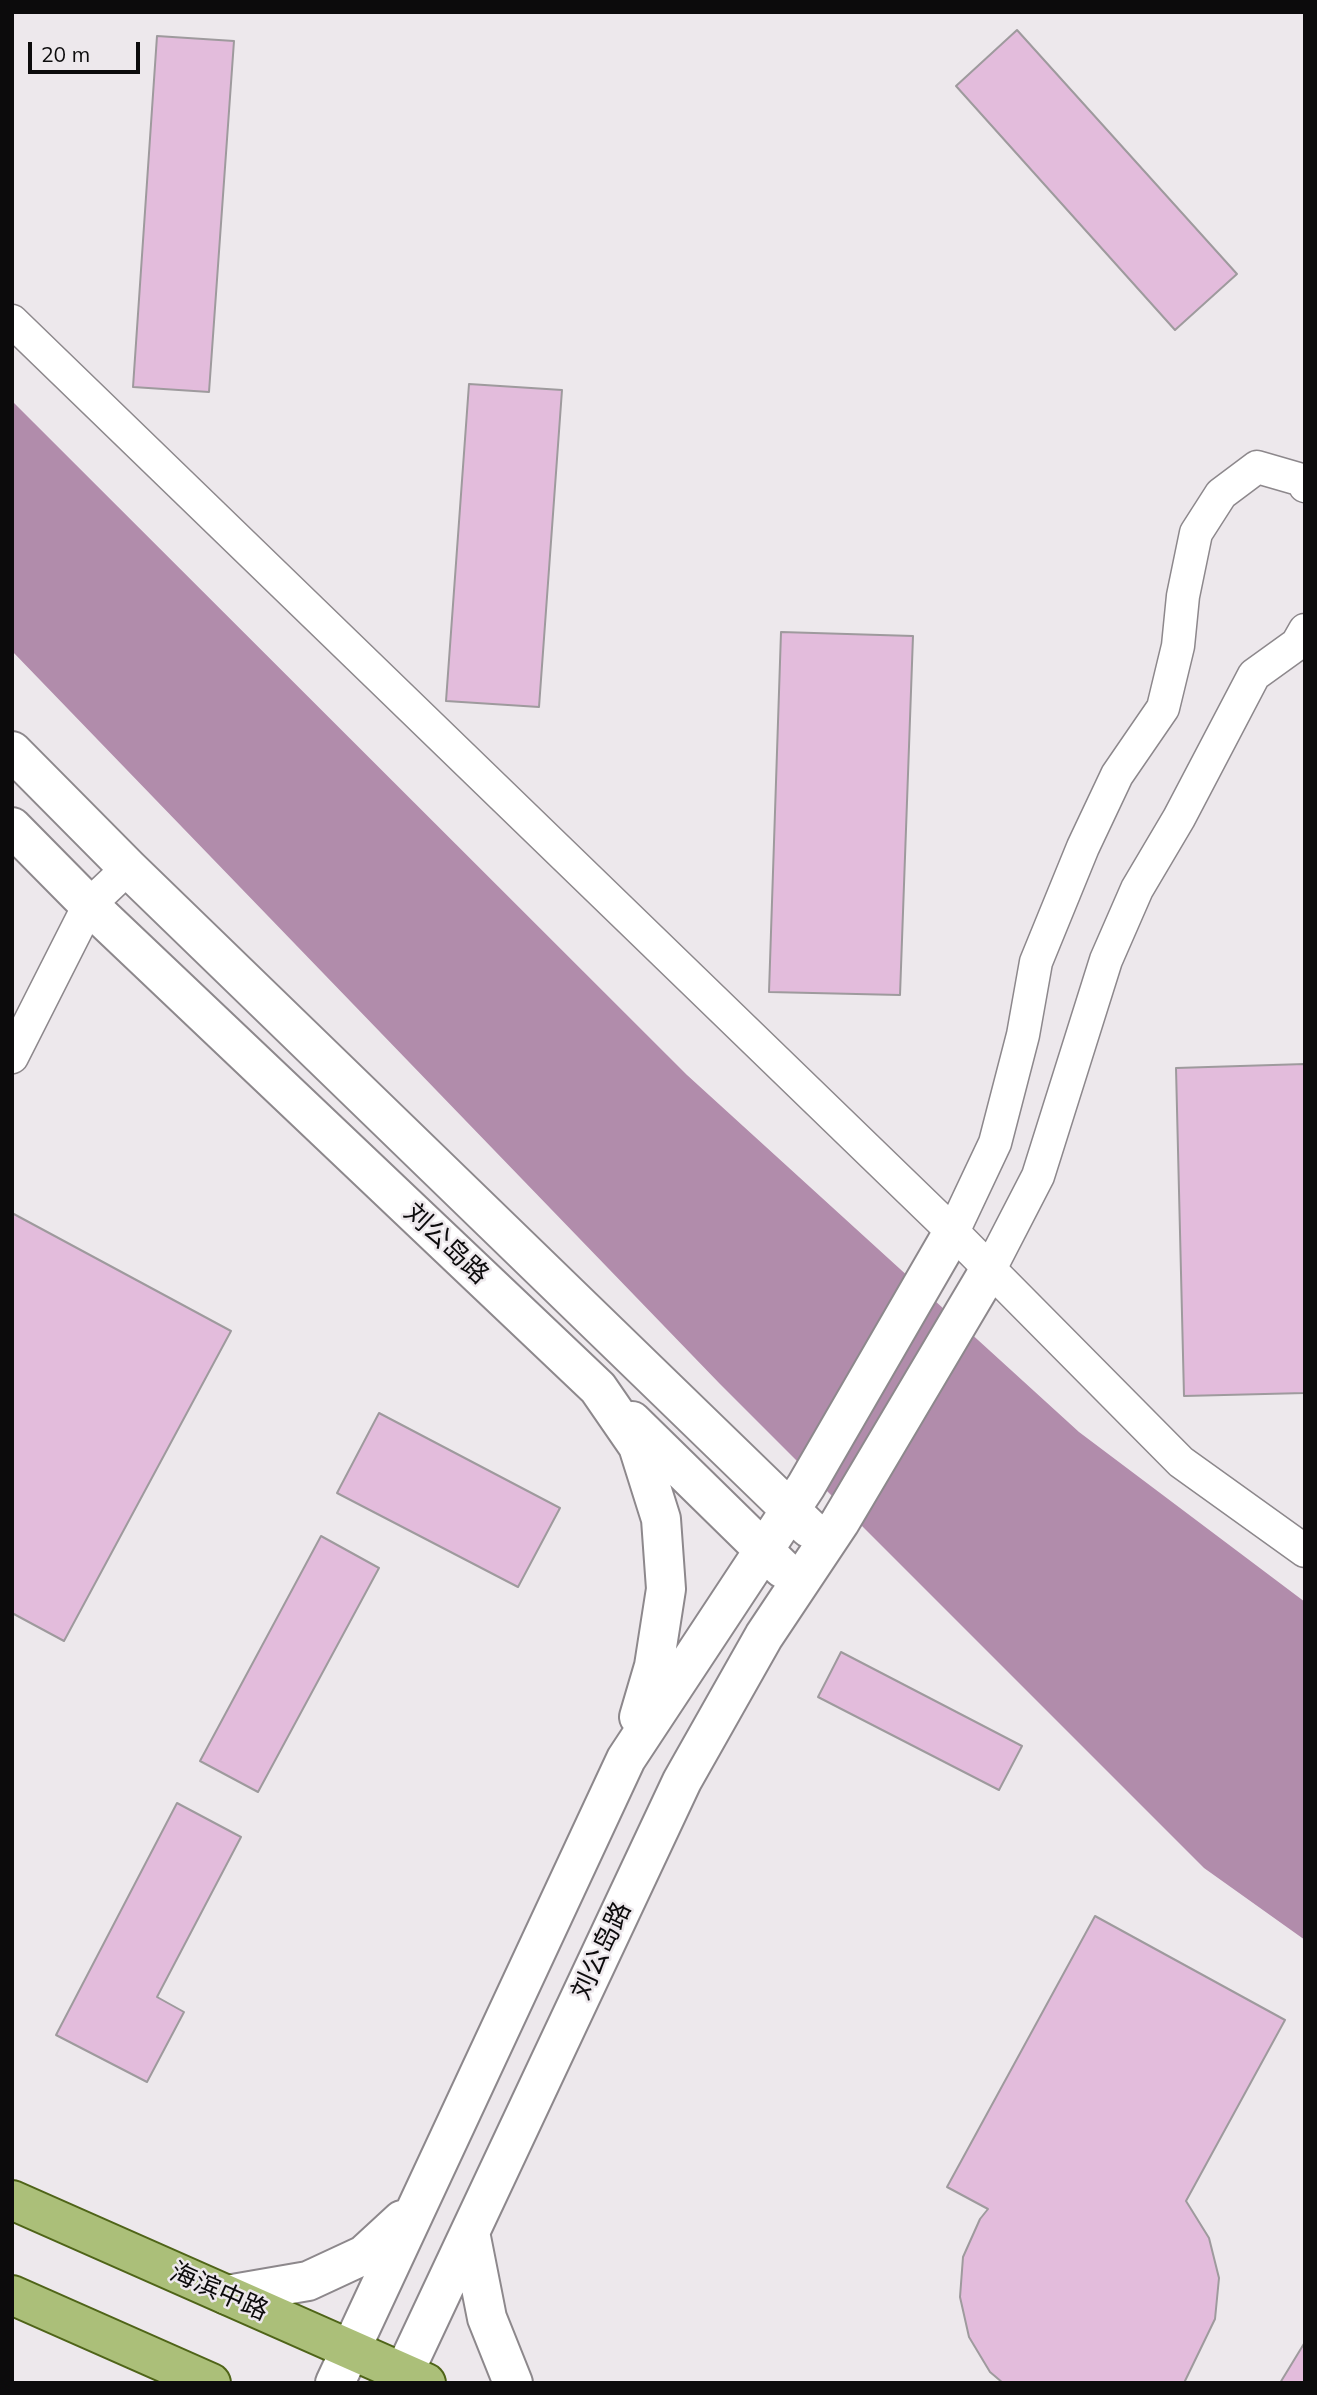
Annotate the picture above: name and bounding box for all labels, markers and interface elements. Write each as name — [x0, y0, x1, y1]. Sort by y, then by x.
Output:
scale bar — [32, 28, 144, 72]
text: 20 m — [41, 41, 90, 67]
street label: 刘公岛路 — [397, 1197, 495, 1291]
street label: 刘公岛路 — [566, 1897, 638, 2005]
street label: 海滨中路 — [165, 2257, 273, 2327]

